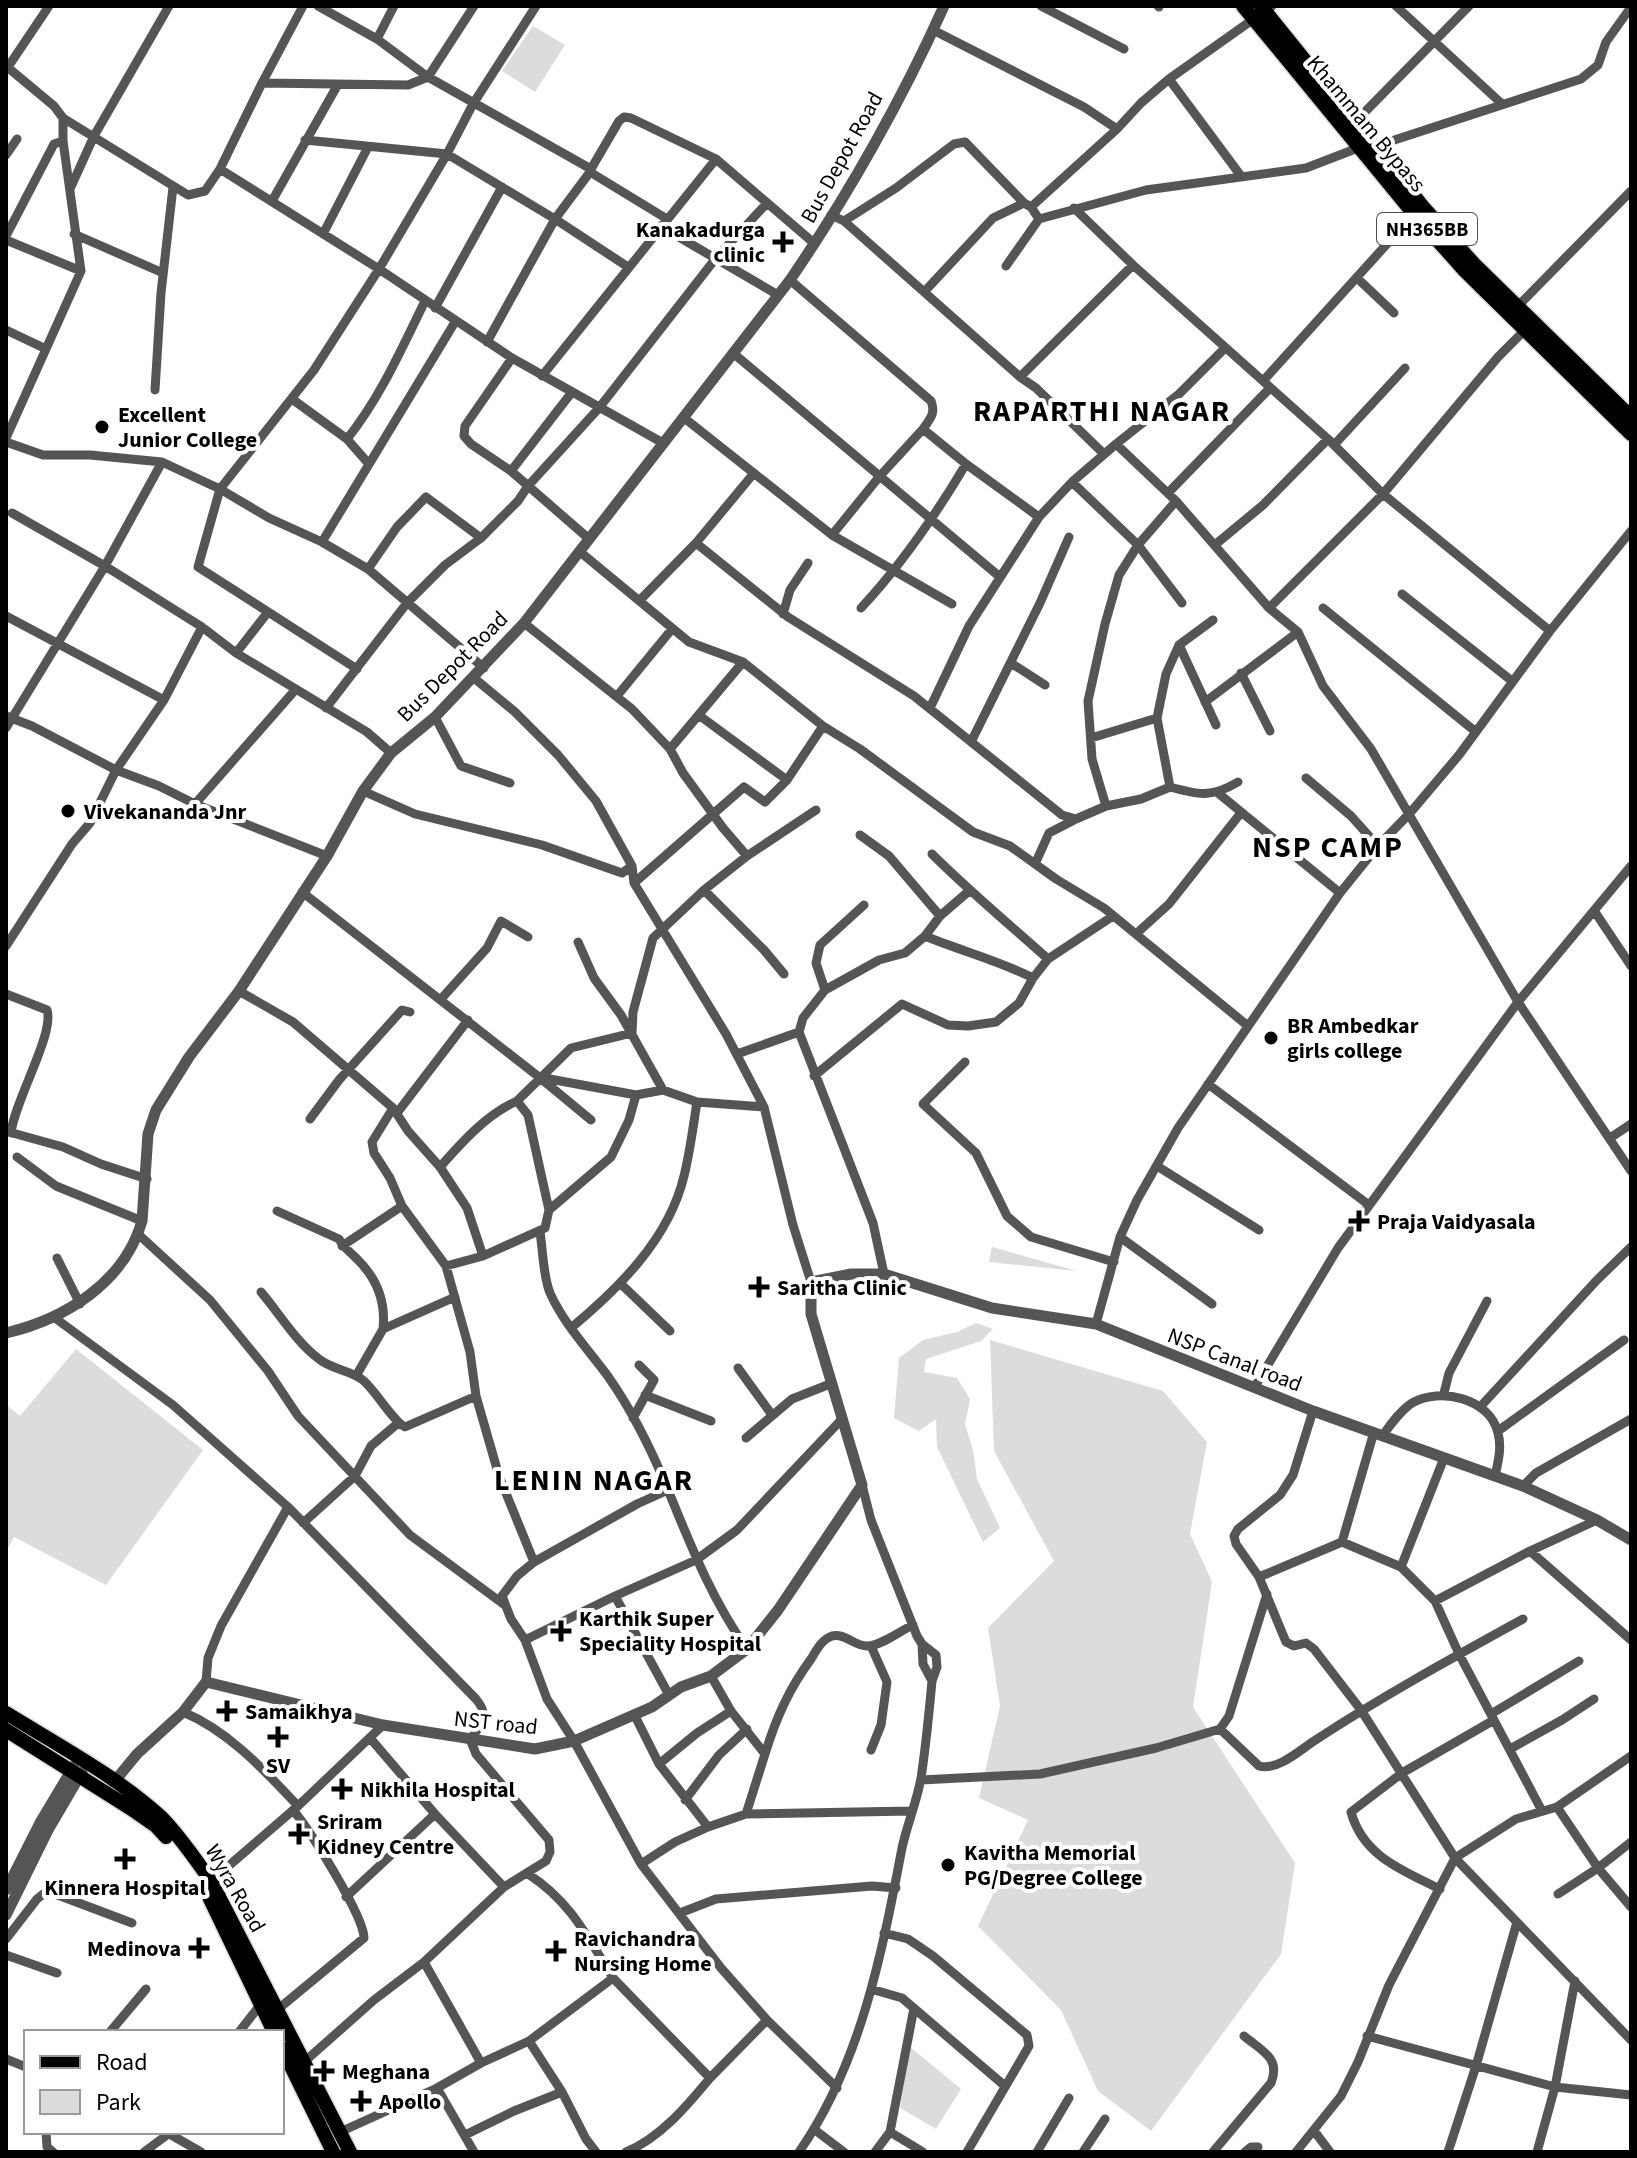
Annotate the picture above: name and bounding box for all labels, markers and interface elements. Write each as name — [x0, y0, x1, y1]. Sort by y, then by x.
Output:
street label: Khammam Bypass — [1299, 48, 1433, 199]
street label: Bus Depot Road — [793, 86, 891, 229]
road number: NH365BB — [1377, 213, 1477, 245]
place label: Kanakadurga clinic — [636, 214, 765, 271]
marker: Kanakadurga clinic — [772, 231, 794, 253]
district label: RAPARTHI NAGAR — [973, 390, 1231, 433]
place label: Excellent Junior College — [118, 399, 257, 456]
marker: Excellent Junior College — [93, 418, 111, 436]
street label: Bus Depot Road — [390, 604, 516, 730]
place label: Vivekananda Jnr — [83, 796, 247, 828]
marker: Vivekananda Jnr — [59, 802, 77, 820]
district label: NSP CAMP — [1252, 826, 1404, 869]
place label: BR Ambedkar girls college — [1287, 1010, 1419, 1067]
marker: BR Ambedkar girls college — [1262, 1029, 1280, 1047]
place label: Praja Vaidyasala — [1377, 1206, 1536, 1238]
marker: Praja Vaidyasala — [1348, 1210, 1370, 1232]
place label: Saritha Clinic — [777, 1272, 907, 1304]
marker: Saritha Clinic — [748, 1276, 770, 1298]
street label: NSP Canal road — [1163, 1320, 1307, 1400]
district label: LENIN NAGAR — [494, 1459, 694, 1502]
place label: Karthik Super Speciality Hospital — [579, 1603, 762, 1660]
marker: Karthik Super Speciality Hospital — [550, 1620, 572, 1642]
place label: Samaikhya — [245, 1696, 353, 1728]
marker: Samaikhya — [216, 1700, 238, 1722]
street label: NST road — [452, 1703, 539, 1743]
marker: SV — [267, 1726, 289, 1748]
place label: SV — [266, 1750, 291, 1782]
place label: Nikhila Hospital — [360, 1774, 516, 1806]
marker: Nikhila Hospital — [331, 1778, 353, 1800]
place label: Sriram Kidney Centre — [317, 1806, 454, 1863]
marker: Sriram Kidney Centre — [288, 1823, 310, 1845]
place label: Kavitha Memorial PG/Degree College — [964, 1837, 1143, 1894]
street label: Wyra Road — [197, 1838, 273, 1939]
marker: Kinnera Hospital — [114, 1848, 136, 1870]
marker: Kavitha Memorial PG/Degree College — [939, 1856, 957, 1874]
place label: Kinnera Hospital — [44, 1872, 206, 1904]
place label: Ravichandra Nursing Home — [574, 1923, 712, 1980]
place label: Medinova — [87, 1933, 181, 1965]
marker: Medinova — [188, 1937, 210, 1959]
marker: Ravichandra Nursing Home — [545, 1940, 567, 1962]
legend — [24, 2030, 284, 2134]
text: Road — [96, 2045, 148, 2080]
place label: Meghana — [342, 2056, 430, 2088]
marker: Meghana — [313, 2060, 335, 2082]
text: Park — [96, 2085, 141, 2120]
place label: Apollo — [378, 2086, 441, 2118]
marker: Apollo — [350, 2090, 372, 2112]

